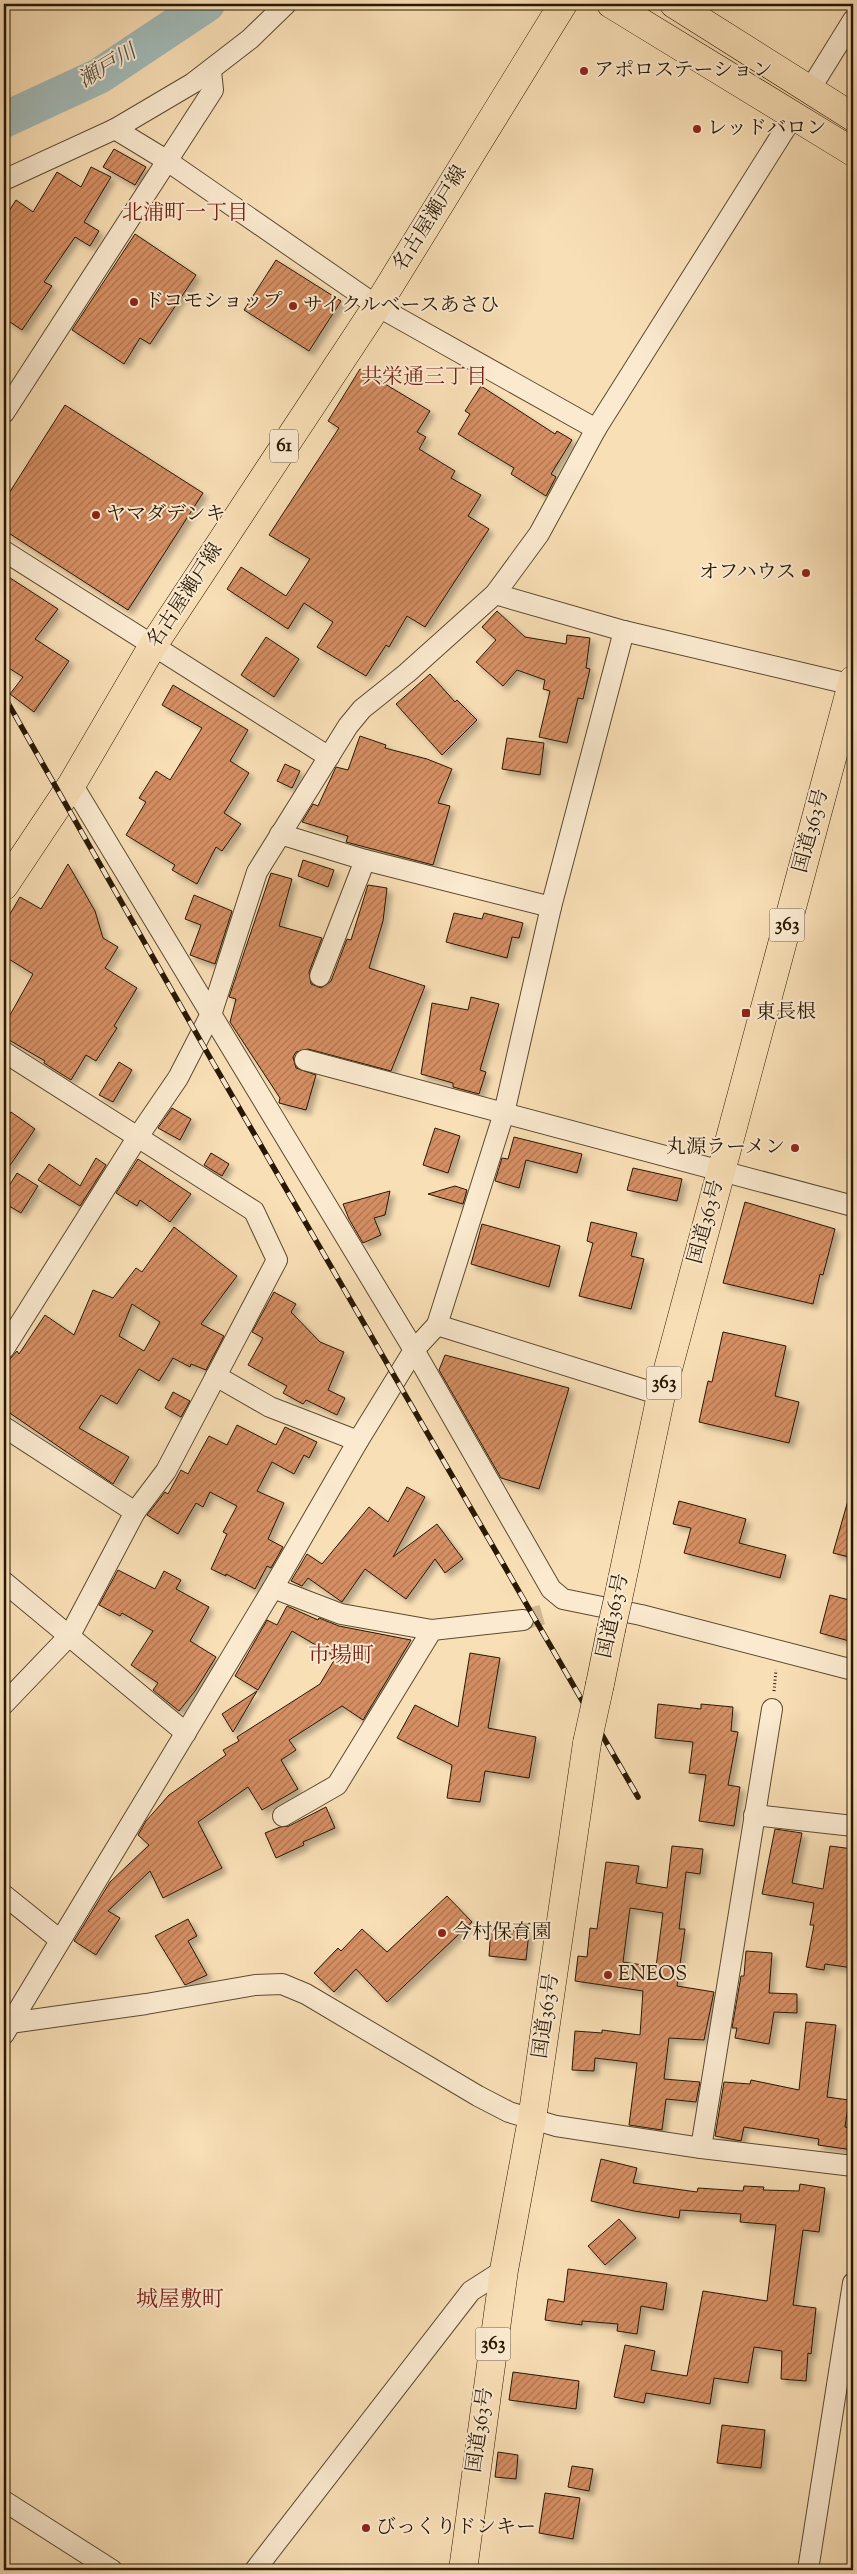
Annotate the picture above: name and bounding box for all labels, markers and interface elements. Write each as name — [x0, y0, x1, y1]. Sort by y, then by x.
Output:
water label: 瀬戸川 — [73, 37, 144, 96]
place label: アポロステーション — [594, 57, 773, 86]
marker: アポロステーション — [578, 65, 590, 77]
place label: レッドバロン — [707, 115, 826, 144]
marker: レッドバロン — [691, 123, 703, 135]
street label: 名古屋瀬戸線 — [387, 160, 475, 278]
district label: 北浦町一丁目 — [122, 199, 248, 229]
place label: ドコモショップ — [144, 288, 283, 317]
place label: サイクルベースあさひ — [303, 292, 500, 321]
marker: ドコモショップ — [128, 296, 140, 308]
marker: サイクルベースあさひ — [287, 300, 299, 312]
district label: 共栄通三丁目 — [361, 363, 487, 393]
road number: 61 — [270, 430, 298, 462]
place label: ヤマダデンキ — [106, 501, 226, 530]
marker: ヤマダデンキ — [90, 509, 102, 521]
street label: 名古屋瀬戸線 — [141, 538, 231, 654]
place label: オフハウス — [699, 559, 796, 588]
marker: オフハウス — [800, 567, 812, 579]
street label: 国道363号 — [787, 786, 837, 876]
road number: 363 — [770, 908, 804, 942]
place label: 東長根 — [756, 999, 816, 1028]
marker: 東長根 — [740, 1007, 752, 1019]
place label: 丸源ラーメン — [666, 1134, 785, 1163]
marker: 丸源ラーメン — [789, 1142, 801, 1154]
street label: 国道363号 — [682, 1177, 732, 1267]
road number: 363 — [646, 1366, 682, 1400]
street label: 国道363号 — [591, 1571, 637, 1661]
district label: 市場町 — [308, 1641, 374, 1673]
place label: 今村保育園 — [452, 1919, 552, 1948]
marker: 今村保育園 — [436, 1927, 448, 1939]
place label: ENEOS — [618, 1961, 687, 1990]
marker: ENEOS — [602, 1969, 614, 1981]
street label: 国道363号 — [527, 1971, 567, 2061]
district label: 城屋敷町 — [136, 2285, 224, 2317]
road number: 363 — [476, 2328, 510, 2360]
street label: 国道363号 — [461, 2385, 501, 2475]
place label: びっくりドンキー — [376, 2514, 536, 2543]
marker: びっくりドンキー — [360, 2522, 372, 2534]

